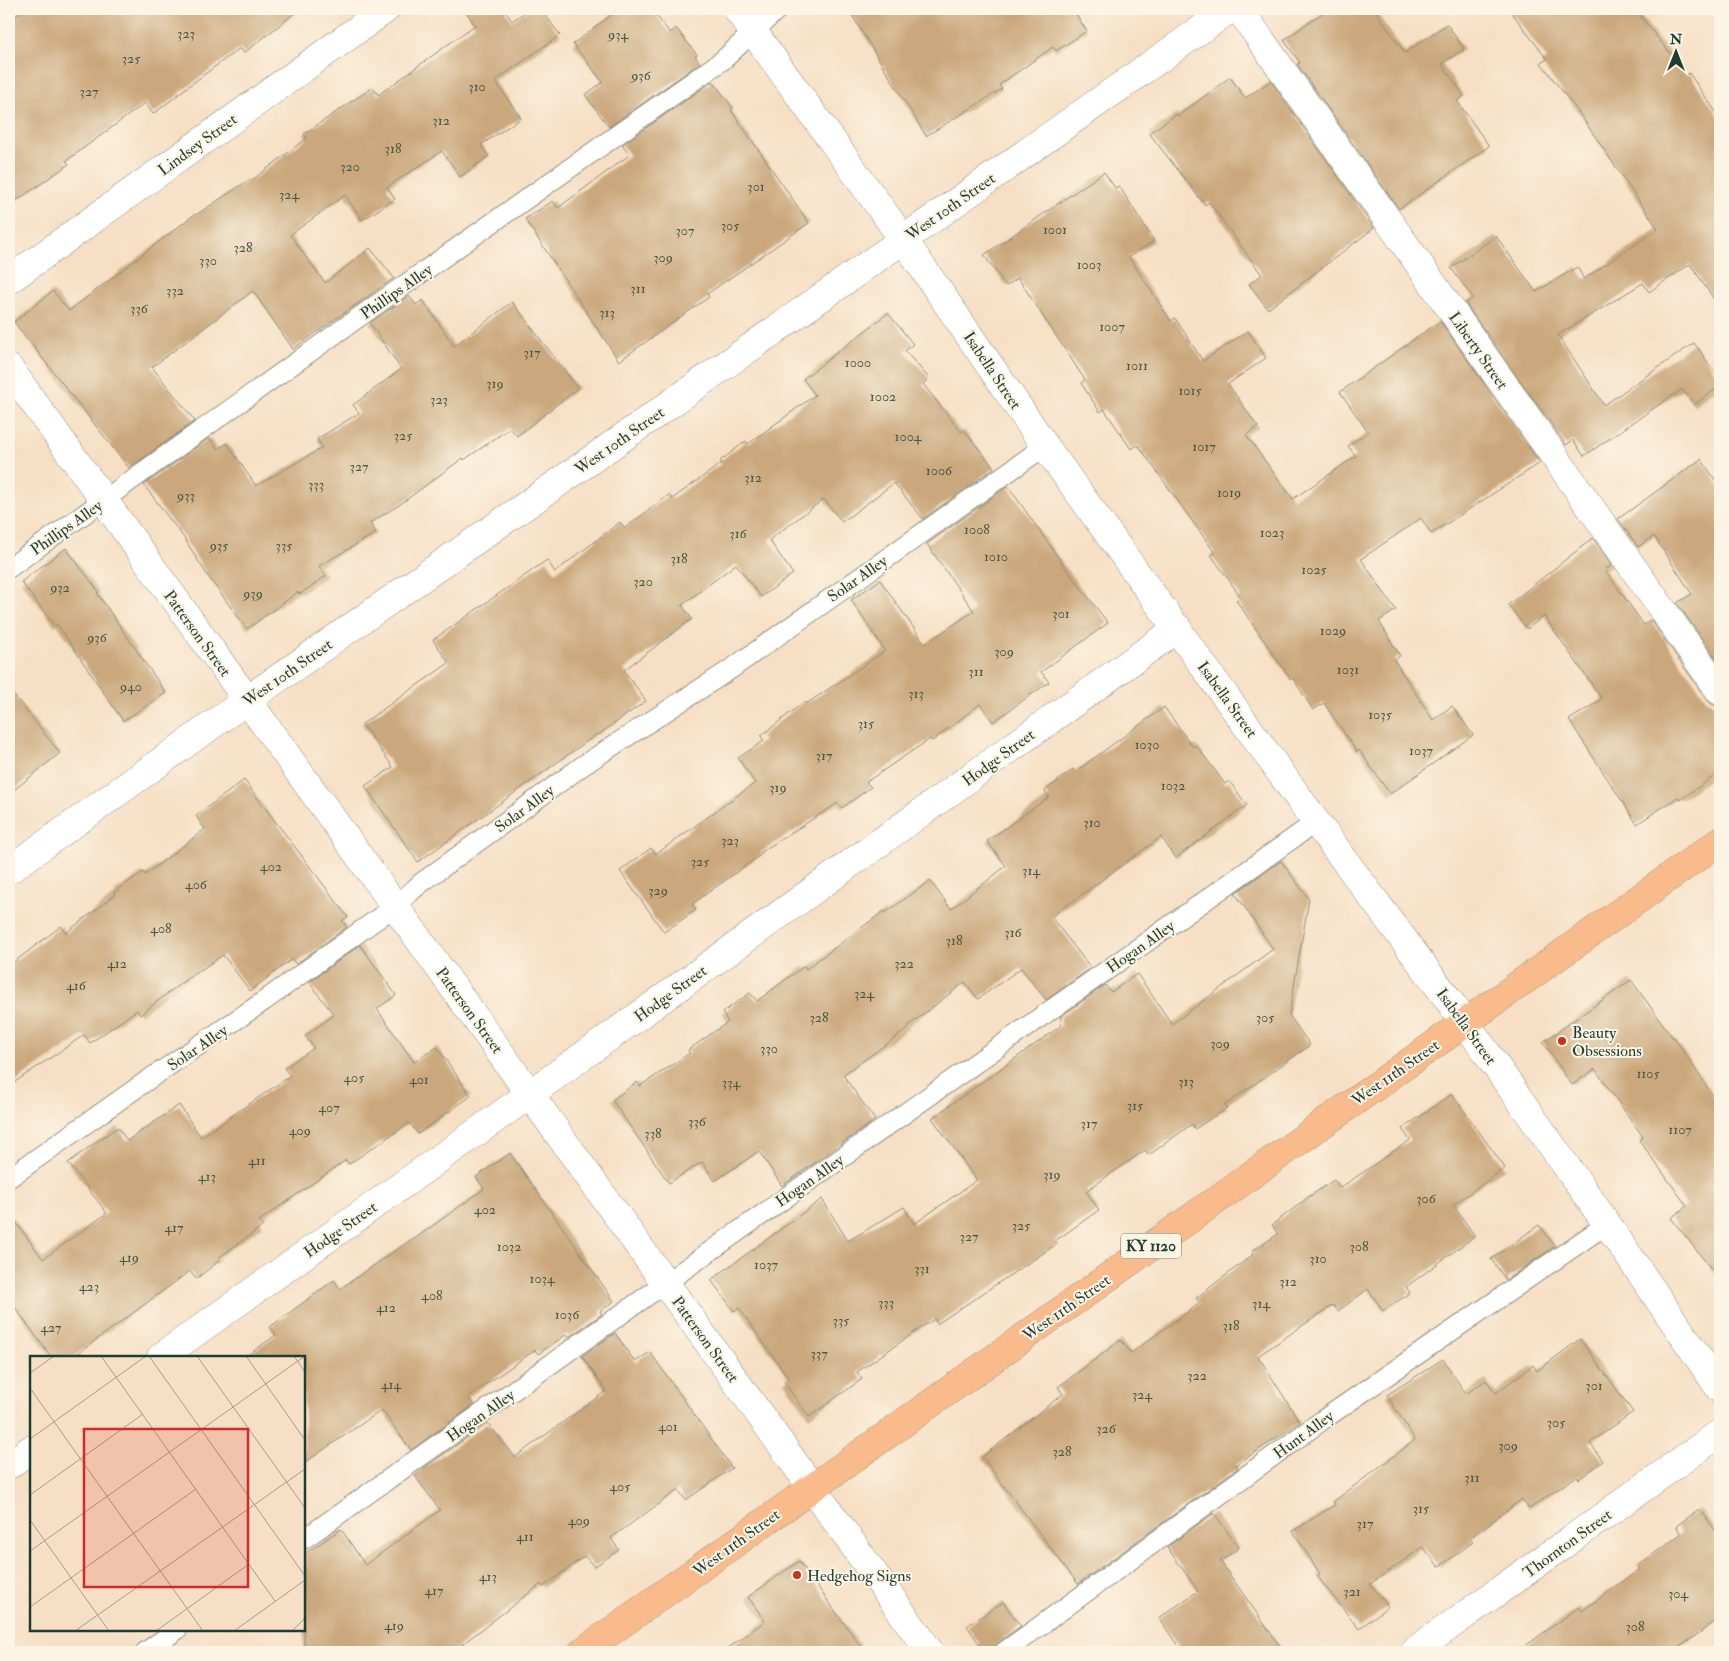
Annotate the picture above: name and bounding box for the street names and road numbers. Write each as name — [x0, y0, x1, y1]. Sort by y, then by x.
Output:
street label: Lindsey Street — [154, 109, 241, 180]
street label: West 10th Street — [901, 169, 999, 246]
street label: Phillips Alley — [357, 259, 438, 325]
street label: Liberty Street — [1444, 308, 1512, 393]
street label: Isabella Street — [959, 328, 1026, 413]
street label: West 10th Street — [570, 403, 668, 480]
street label: Phillips Alley — [27, 495, 108, 561]
street label: Solar Alley — [824, 550, 892, 607]
street label: Patterson Street — [159, 586, 235, 681]
street label: West 10th Street — [238, 635, 336, 712]
street label: Isabella Street — [1193, 657, 1262, 742]
street label: Hodge Street — [958, 725, 1039, 791]
street label: Solar Alley — [491, 780, 559, 837]
street label: Hogan Alley — [1103, 916, 1179, 978]
street label: Hodge Street — [630, 961, 711, 1027]
street label: Patterson Street — [431, 963, 507, 1058]
street label: Isabella Street — [1432, 984, 1501, 1069]
street label: Solar Alley — [164, 1020, 232, 1075]
street label: West 11th Street — [1347, 1035, 1443, 1111]
street label: Hogan Alley — [772, 1150, 848, 1212]
street label: Hodge Street — [300, 1197, 381, 1262]
road number: KY 1120 — [1121, 1234, 1181, 1258]
street label: West 11th Street — [1018, 1270, 1114, 1346]
street label: Patterson Street — [667, 1292, 743, 1387]
street label: Hogan Alley — [443, 1385, 519, 1447]
street label: Hunt Alley — [1269, 1406, 1339, 1463]
street label: West 11th Street — [688, 1505, 784, 1582]
street label: Thornton Street — [1519, 1505, 1616, 1583]

